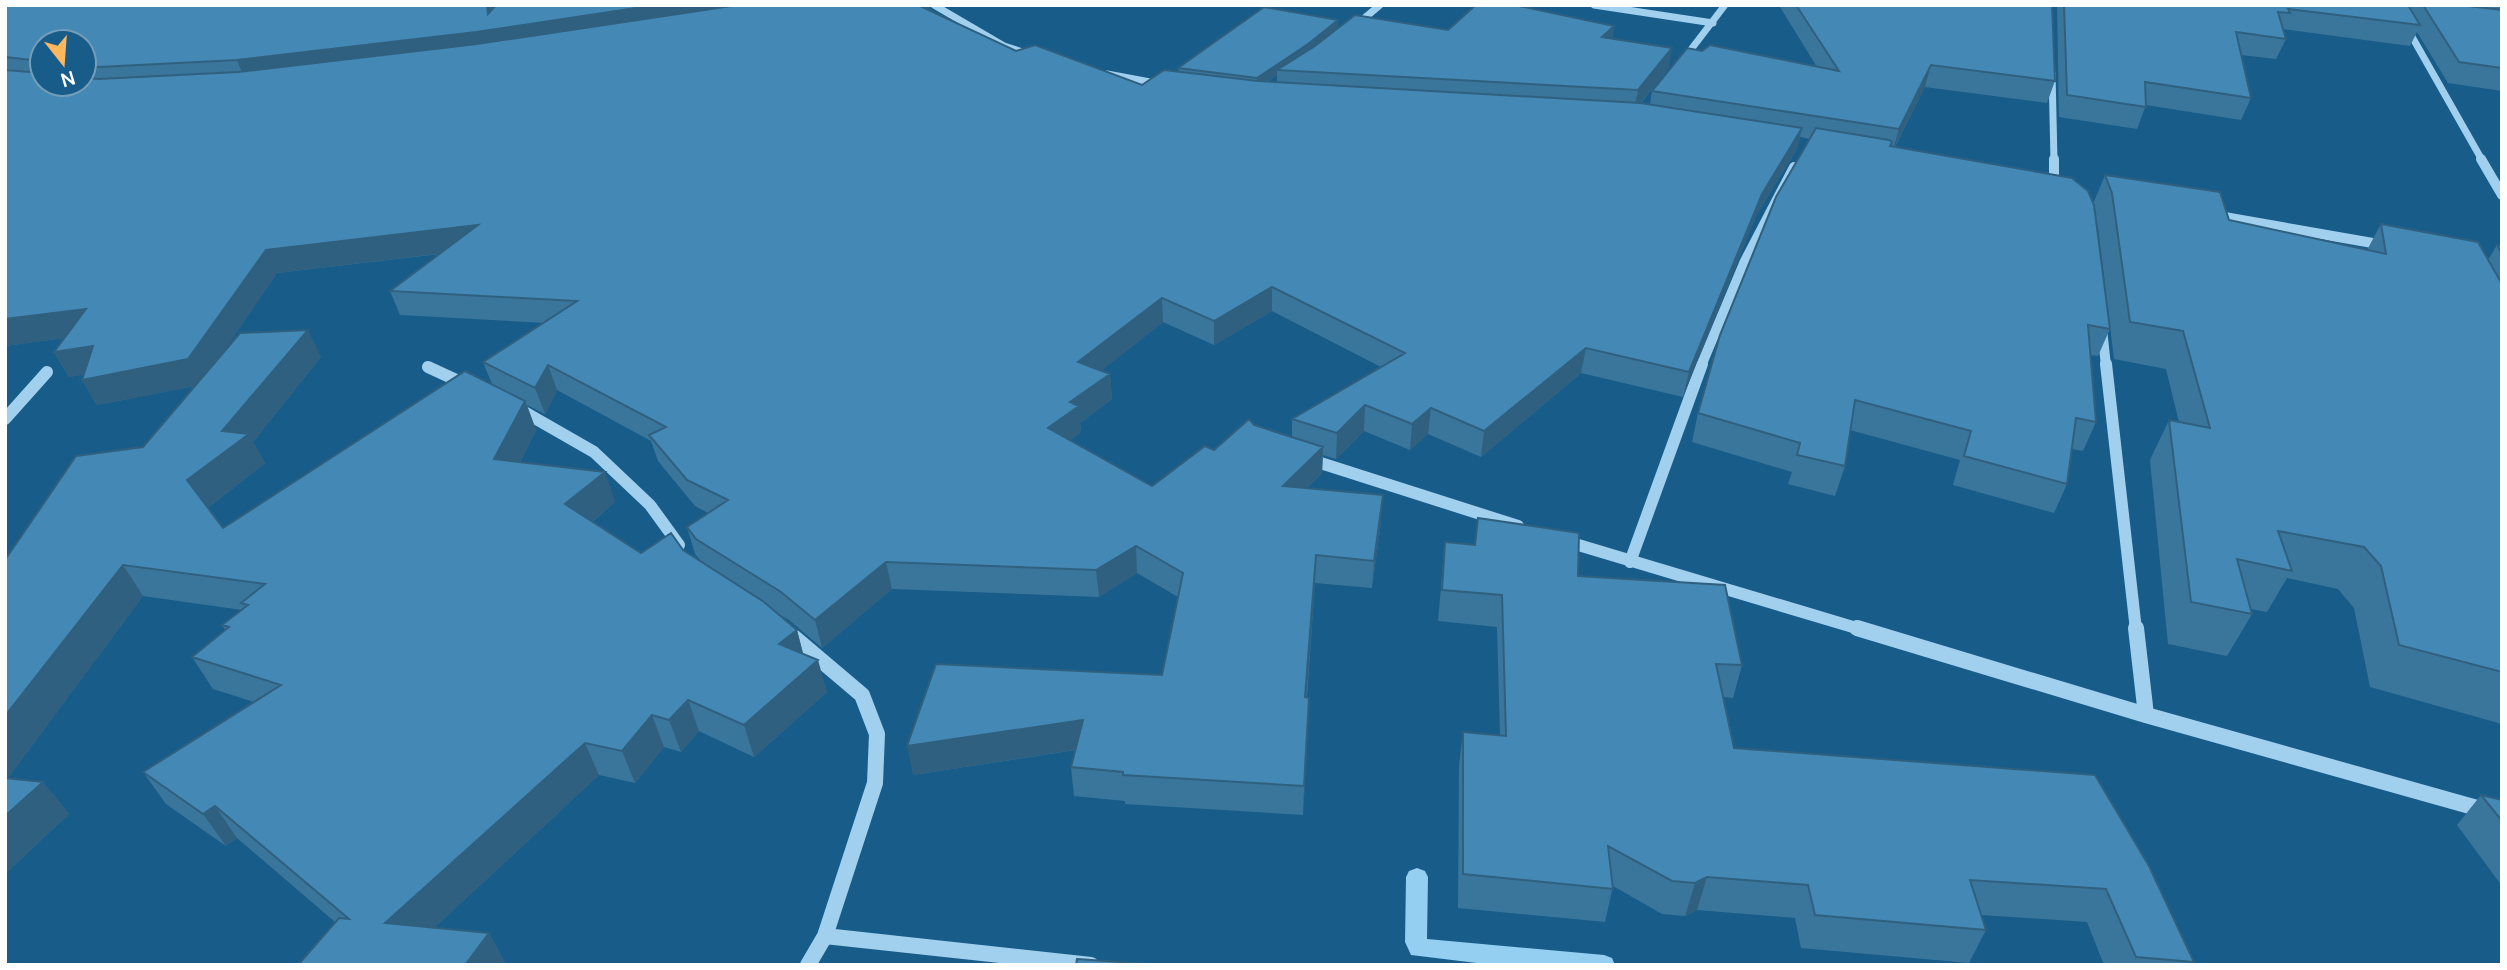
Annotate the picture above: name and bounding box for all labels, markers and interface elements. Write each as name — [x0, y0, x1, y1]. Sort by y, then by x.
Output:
north arrow — [28, 28, 98, 98]
text: N — [58, 65, 78, 94]

